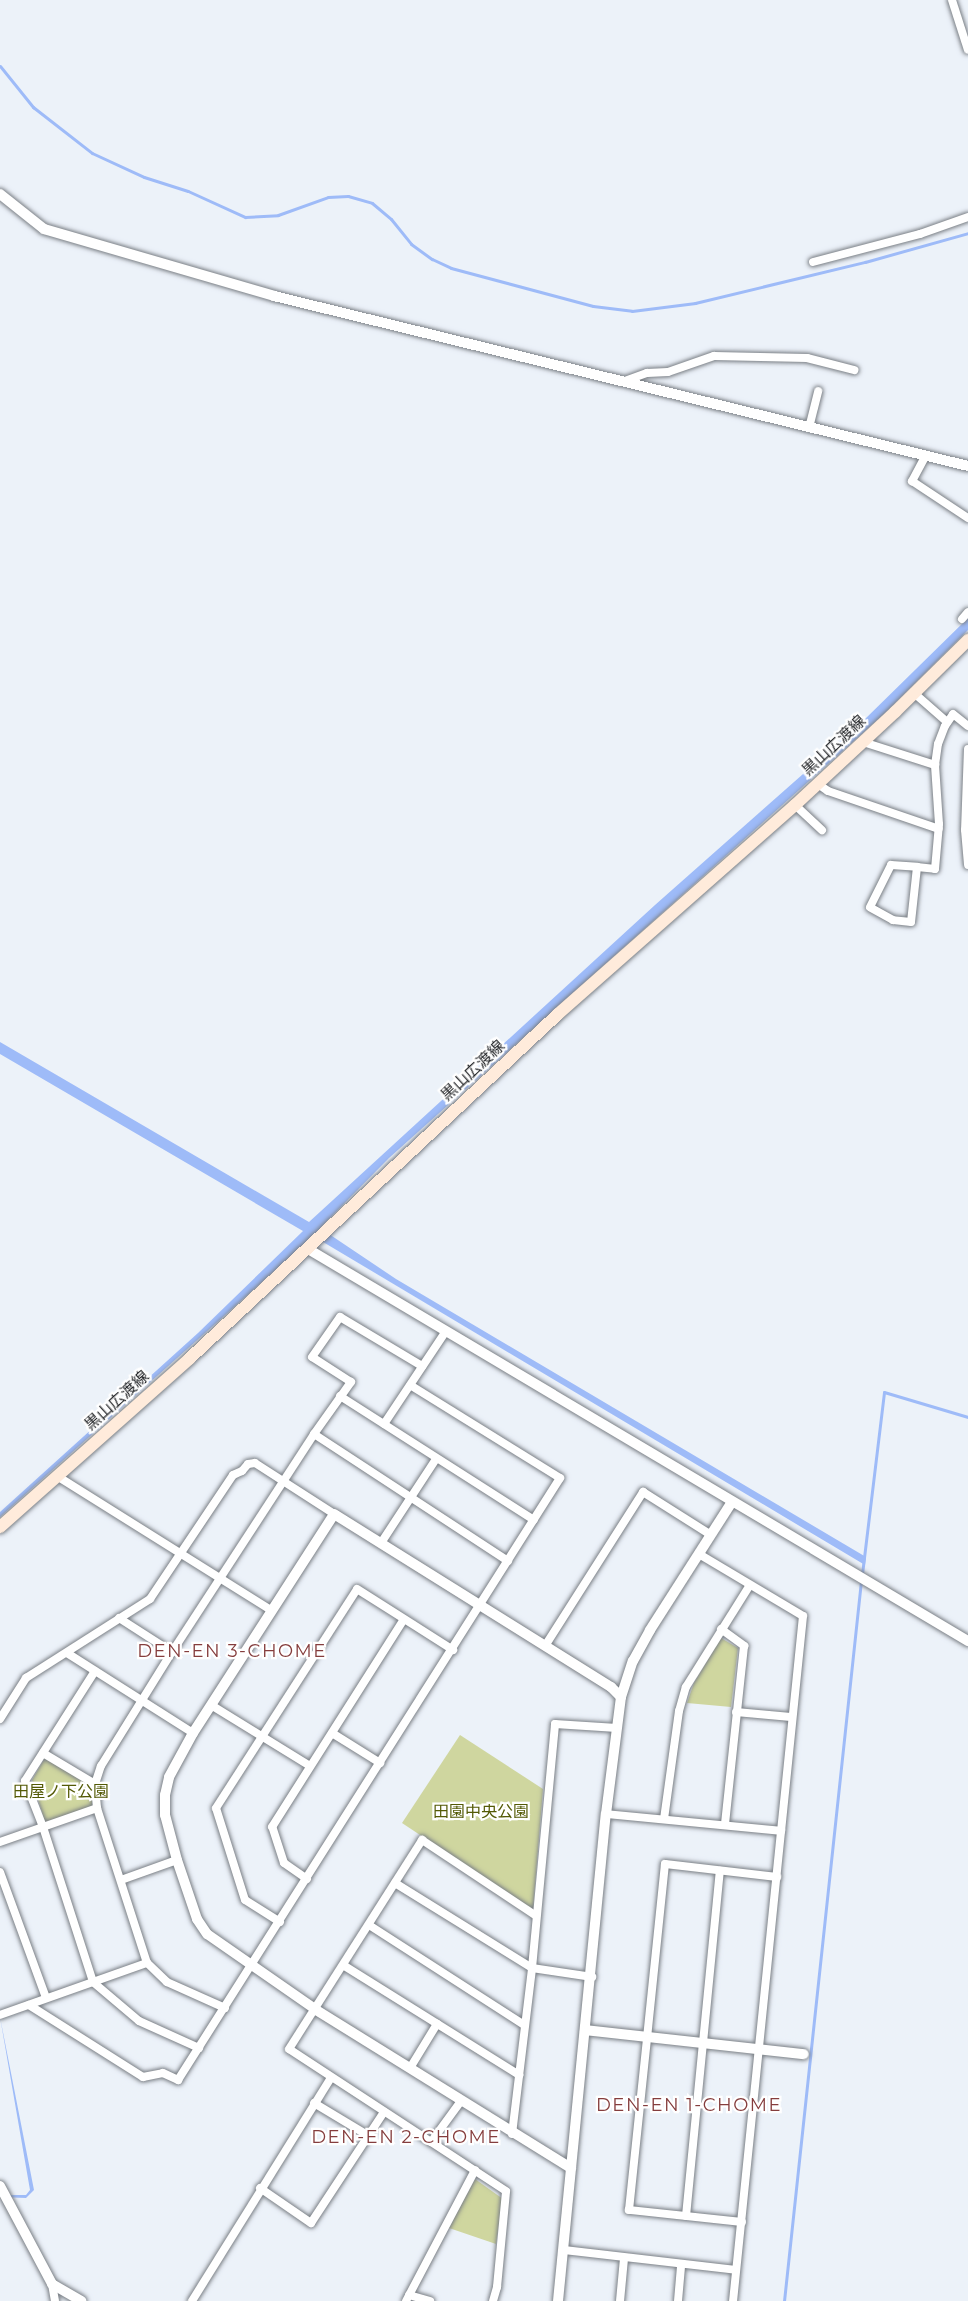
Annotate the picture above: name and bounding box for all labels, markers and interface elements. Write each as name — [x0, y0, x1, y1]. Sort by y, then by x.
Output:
street label: 黒山広渡線 — [798, 712, 870, 780]
street label: 黒山広渡線 — [437, 1037, 509, 1105]
street label: 黒山広渡線 — [81, 1367, 153, 1435]
district label: DEN-EN 3-CHOME — [137, 1640, 327, 1662]
park label: 田屋ノ下公園 — [13, 1782, 109, 1802]
park label: 田園中央公園 — [433, 1802, 529, 1822]
district label: DEN-EN 1-CHOME — [596, 2094, 782, 2116]
district label: DEN-EN 2-CHOME — [311, 2126, 501, 2148]

